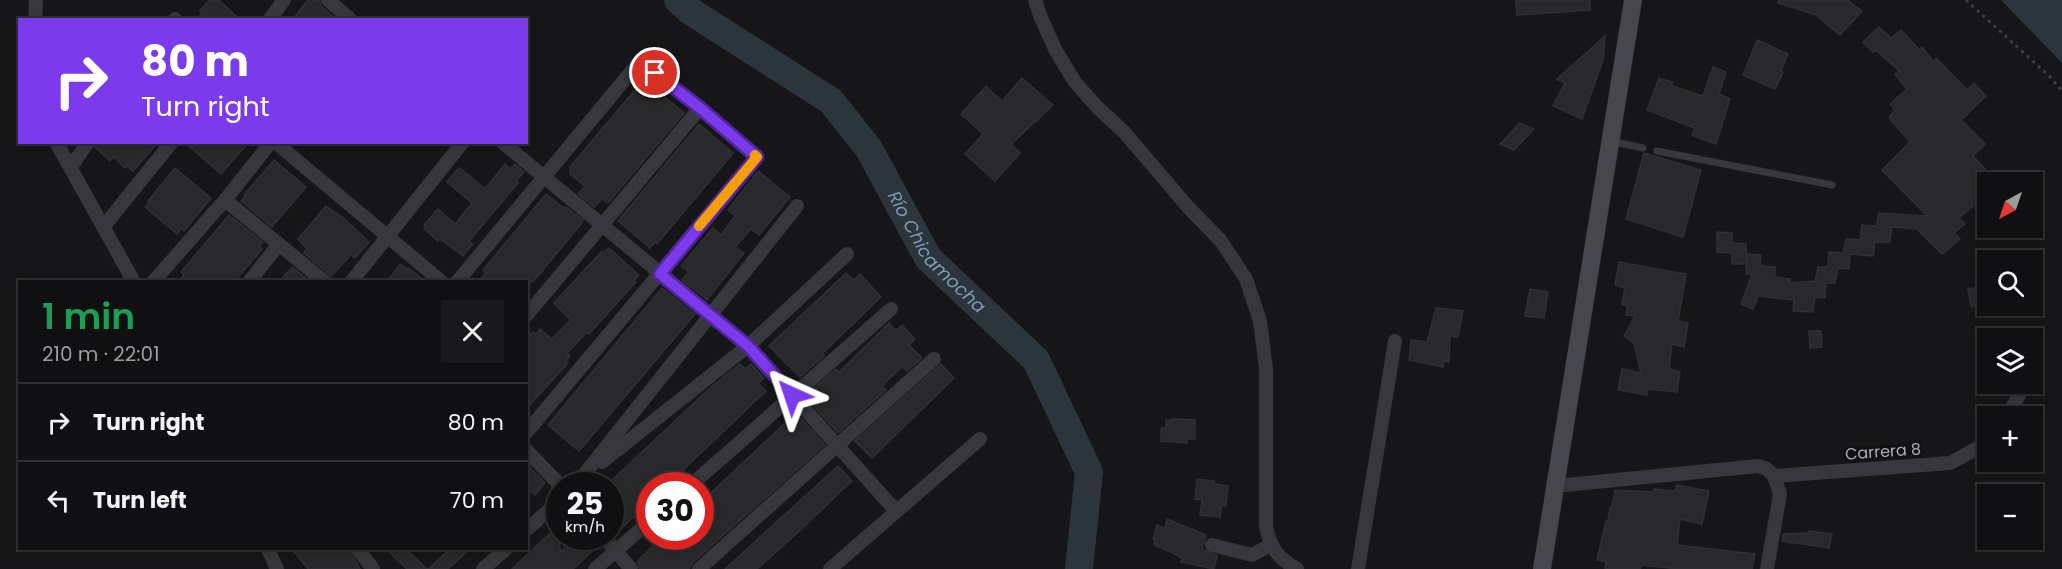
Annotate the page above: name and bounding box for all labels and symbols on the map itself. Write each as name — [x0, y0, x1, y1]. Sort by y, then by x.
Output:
pin — [629, 47, 680, 98]
north arrow — [1977, 172, 2043, 238]
water label: Río Chicamocha — [882, 186, 992, 318]
position arrow — [760, 363, 824, 427]
street label: Carrera 8 — [1844, 437, 1922, 466]
speed limit sign: 30 — [636, 472, 714, 550]

